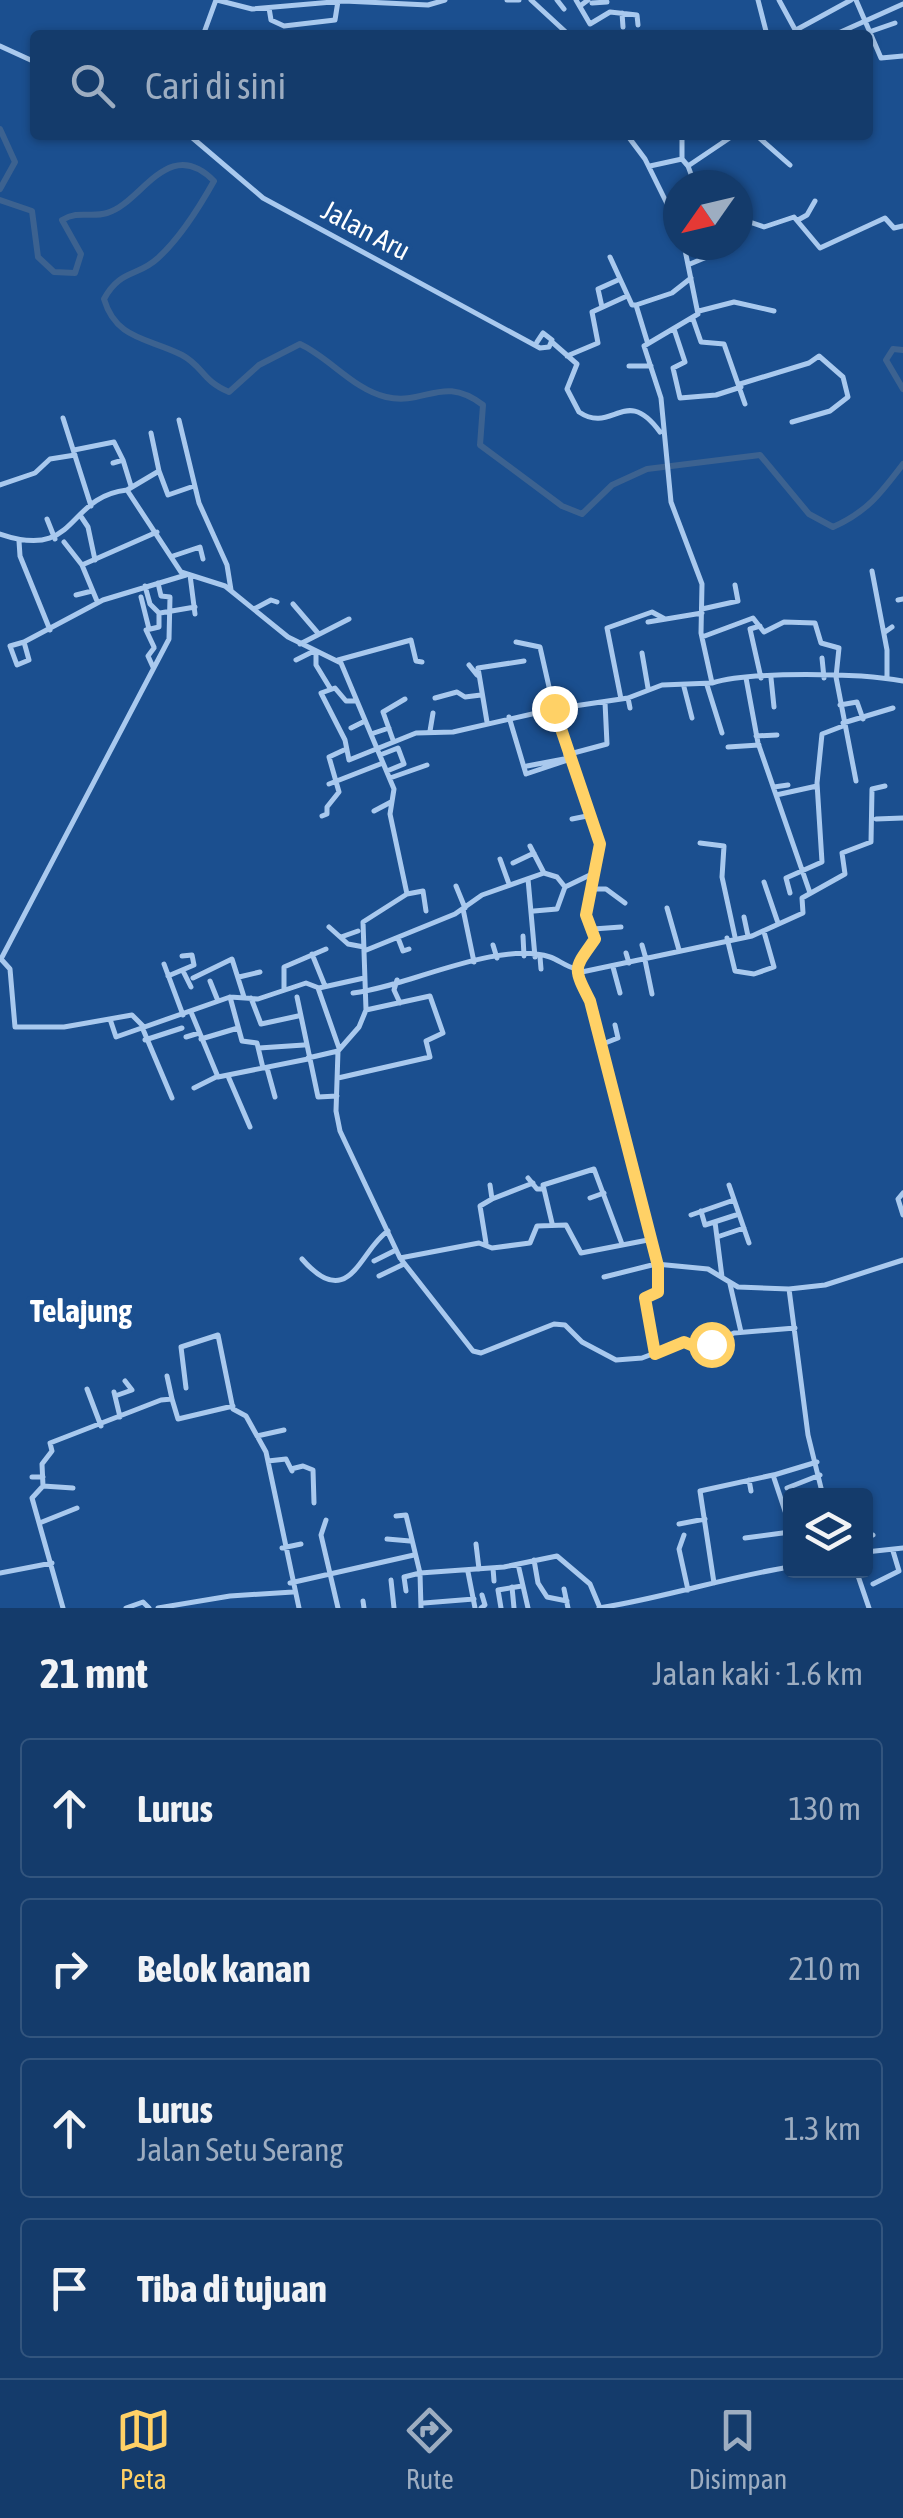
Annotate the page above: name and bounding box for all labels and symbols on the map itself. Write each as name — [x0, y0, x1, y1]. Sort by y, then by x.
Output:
north arrow — [663, 170, 753, 260]
street label: Jalan Aru — [316, 193, 416, 267]
route end — [532, 686, 578, 732]
district label: Telajung — [30, 1292, 132, 1329]
route start — [689, 1322, 735, 1368]

